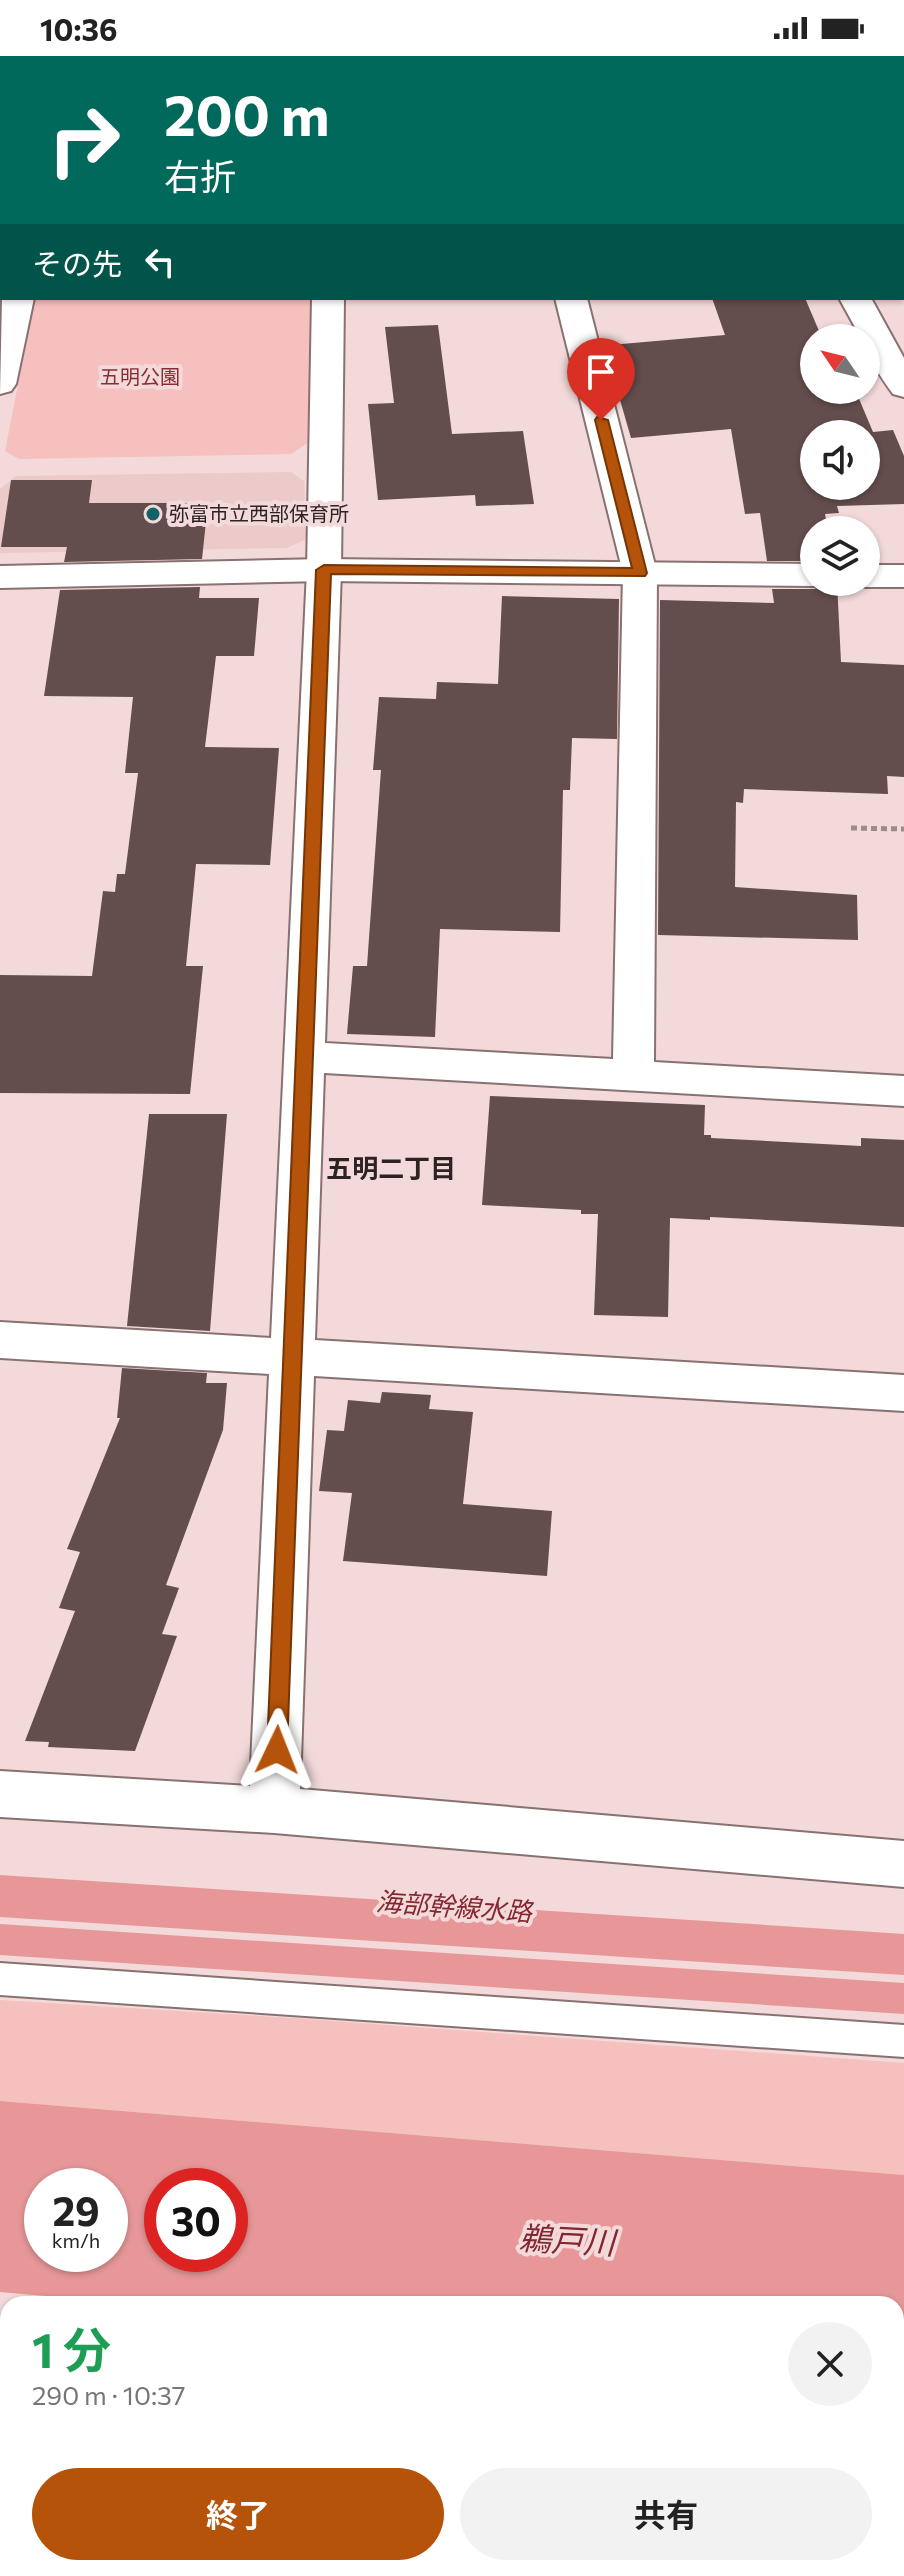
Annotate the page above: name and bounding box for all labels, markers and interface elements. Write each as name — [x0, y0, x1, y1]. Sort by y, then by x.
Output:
text: 10:36 — [40, 10, 117, 47]
text: 200 m — [164, 79, 330, 148]
icon: right — [32, 88, 136, 192]
text: 右折 — [164, 153, 236, 197]
icon: left — [138, 240, 182, 284]
text: その先 — [32, 244, 122, 281]
north arrow — [800, 324, 880, 404]
map controls — [800, 324, 880, 596]
pin — [567, 338, 635, 420]
icon: arrive — [579, 350, 623, 394]
park label: 五明公園 — [100, 364, 180, 388]
button: sound — [800, 420, 880, 500]
place label: 弥富市立西部保育所 — [169, 501, 349, 525]
marker: 弥富市立西部保育所 — [144, 505, 162, 523]
button: layers — [800, 516, 880, 596]
district label: 五明二丁目 — [326, 1152, 456, 1183]
position arrow — [235, 1708, 319, 1792]
water label: 海部幹線水路 — [375, 1885, 535, 1927]
speed limit sign: 30 — [144, 2168, 248, 2272]
text: 29 — [52, 2185, 100, 2234]
water label: 鵜戸川 — [518, 2217, 619, 2262]
text: km/h — [52, 2228, 100, 2252]
text: 1 分 — [32, 2319, 111, 2378]
button: close — [788, 2322, 872, 2406]
text: 290 m · 10:37 — [32, 2379, 186, 2410]
button: 終了 — [32, 2468, 444, 2560]
button: 共有 — [460, 2468, 872, 2560]

